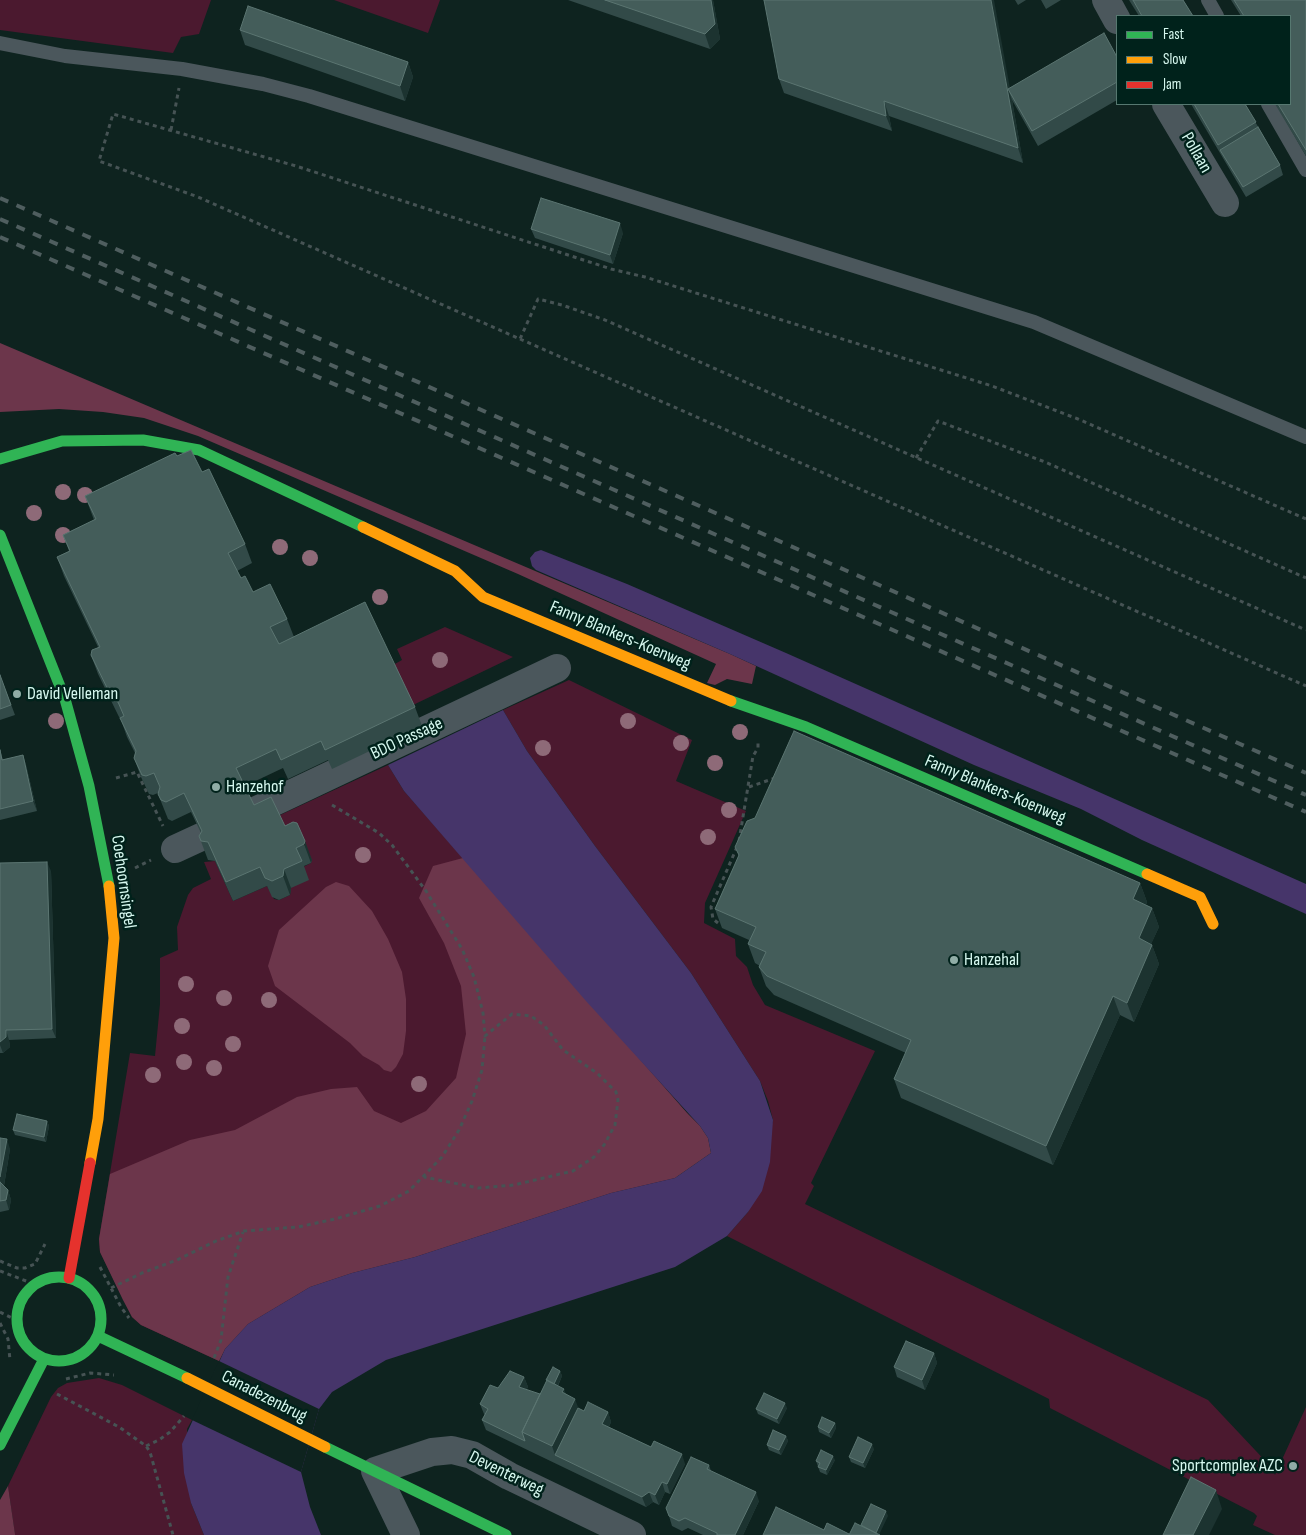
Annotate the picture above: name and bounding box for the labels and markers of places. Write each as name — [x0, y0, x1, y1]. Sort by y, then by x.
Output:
place label: David Velleman — [27, 683, 118, 705]
marker: David Velleman — [11, 688, 23, 700]
place label: Hanzehof — [226, 776, 284, 798]
marker: Hanzehof — [210, 781, 222, 793]
place label: Hanzehal — [964, 949, 1019, 971]
marker: Hanzehal — [948, 954, 960, 966]
place label: Sportcomplex AZC — [1172, 1455, 1283, 1477]
marker: Sportcomplex AZC — [1287, 1460, 1299, 1472]

